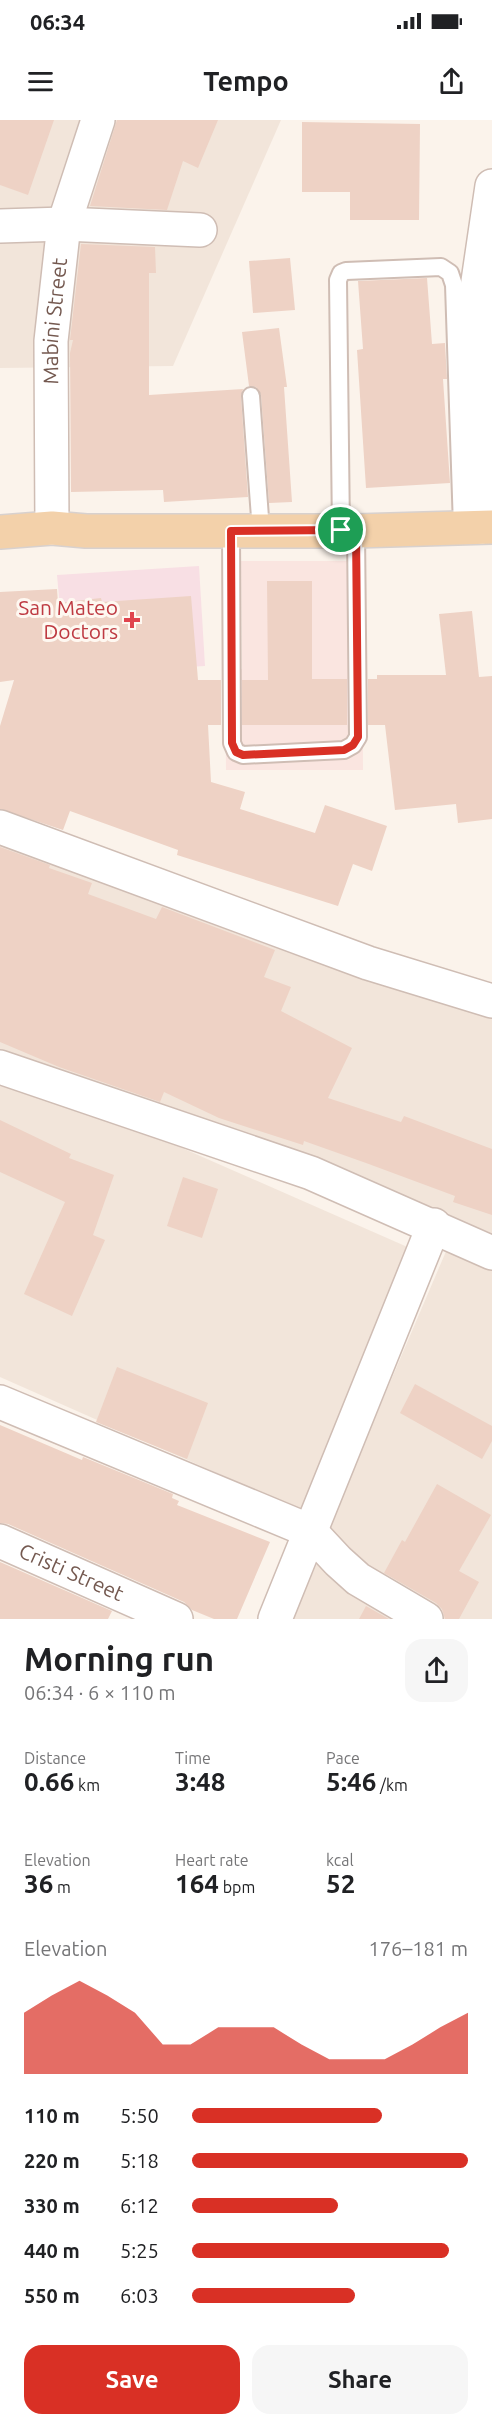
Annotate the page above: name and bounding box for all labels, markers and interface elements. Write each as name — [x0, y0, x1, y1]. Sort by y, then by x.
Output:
text: 06:34 — [30, 9, 85, 34]
icon: menu — [24, 65, 57, 98]
icon: share — [435, 65, 468, 98]
text: Tempo — [203, 66, 289, 96]
street label: Mabini Street — [38, 257, 71, 385]
pin — [315, 504, 366, 555]
icon: arrive — [324, 513, 357, 546]
place label: San Mateo Doctors — [18, 595, 118, 643]
marker: San Mateo Doctors — [123, 611, 141, 629]
street label: Cristi Street — [16, 1538, 128, 1605]
button: share — [405, 1639, 468, 1702]
text: Morning run — [24, 1640, 214, 1677]
text: 06:34 · 6 × 110 m — [24, 1681, 176, 1704]
text: Distance — [24, 1749, 86, 1767]
text: Time — [175, 1749, 211, 1767]
text: Pace — [326, 1749, 360, 1767]
text: 0.66 — [24, 1767, 74, 1796]
text: 3:48 — [175, 1767, 225, 1796]
text: 5:46 — [326, 1767, 376, 1796]
text: km — [74, 1776, 100, 1794]
text: /km — [376, 1776, 408, 1794]
text: Elevation — [24, 1851, 91, 1869]
text: Heart rate — [175, 1851, 249, 1869]
text: kcal — [326, 1851, 354, 1869]
text: 36 — [24, 1869, 53, 1898]
text: 164 — [175, 1869, 219, 1898]
text: 52 — [326, 1869, 355, 1898]
text: m — [53, 1878, 71, 1896]
text: bpm — [219, 1878, 255, 1896]
text: Elevation — [24, 1937, 107, 1960]
text: 176–181 m — [369, 1937, 468, 1960]
text: 110 m — [24, 2104, 80, 2127]
text: 5:50 — [120, 2104, 159, 2127]
text: 220 m — [24, 2149, 80, 2172]
text: 5:18 — [120, 2149, 159, 2172]
text: 330 m — [24, 2194, 80, 2217]
text: 6:12 — [120, 2194, 159, 2217]
text: 440 m — [24, 2239, 80, 2262]
text: 5:25 — [120, 2239, 159, 2262]
text: 550 m — [24, 2284, 80, 2307]
text: 6:03 — [120, 2284, 159, 2307]
button: Save — [24, 2345, 240, 2414]
button: Share — [252, 2345, 468, 2414]

